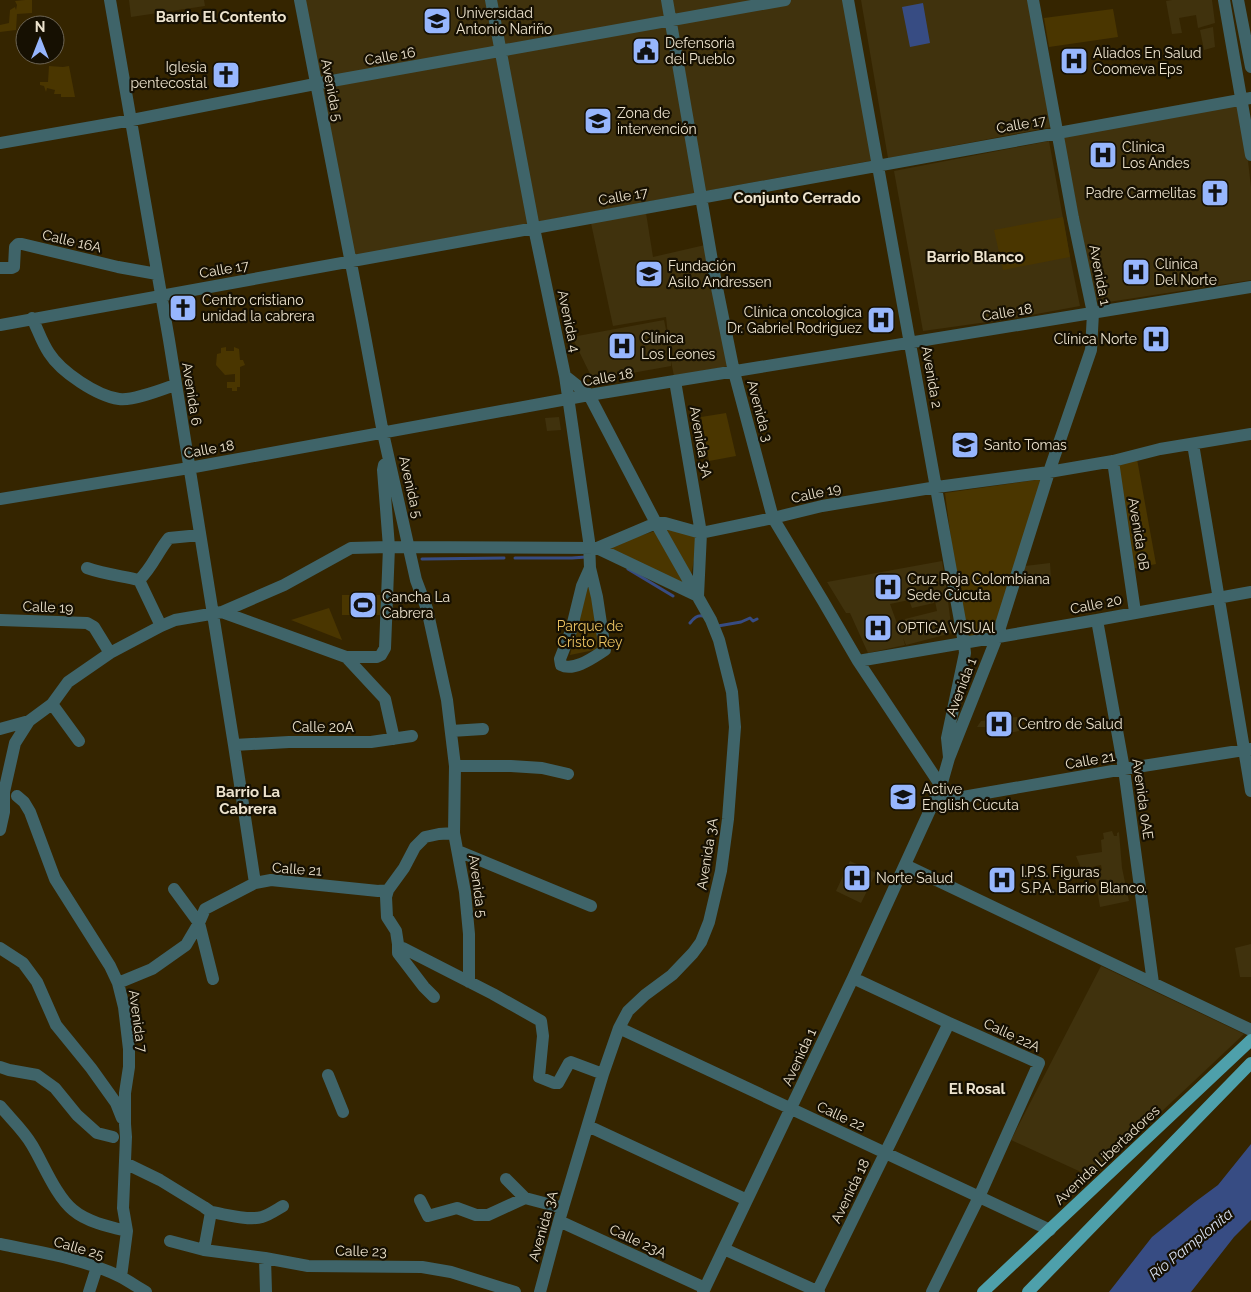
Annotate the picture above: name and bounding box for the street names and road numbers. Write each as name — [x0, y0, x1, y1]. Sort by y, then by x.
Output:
street label: Calle 16 — [363, 44, 417, 68]
street label: Avenida 5 — [318, 57, 346, 123]
street label: Calle 17 — [995, 112, 1048, 136]
street label: Calle 17 — [597, 184, 650, 208]
street label: Calle 16A — [41, 226, 104, 256]
street label: Avenida 1 — [1086, 243, 1114, 307]
street label: Calle 17 — [198, 257, 251, 281]
street label: Avenida 4 — [555, 288, 583, 354]
street label: Calle 18 — [981, 300, 1033, 324]
street label: Avenida 2 — [919, 345, 945, 409]
street label: Avenida 6 — [179, 361, 205, 427]
street label: Calle 18 — [582, 365, 634, 389]
street label: Avenida 3 — [744, 378, 776, 444]
street label: Avenida 3A — [687, 405, 715, 480]
street label: Calle 18 — [183, 437, 235, 461]
street label: Avenida 5 — [396, 454, 426, 520]
street label: Calle 19 — [789, 480, 843, 506]
street label: Avenida 0B — [1125, 496, 1153, 572]
street label: Calle 20 — [1069, 591, 1123, 617]
street label: Calle 19 — [22, 598, 74, 616]
street label: Avenida 1 — [943, 655, 979, 719]
street label: Calle 20A — [292, 719, 354, 735]
street label: Calle 21 — [1064, 748, 1116, 772]
street label: Avenida 0AE — [1129, 757, 1157, 841]
street label: Avenida 3A — [693, 816, 721, 891]
street label: Avenida 5 — [466, 854, 490, 919]
street label: Calle 21 — [272, 859, 322, 879]
street label: Avenida 7 — [126, 989, 150, 1054]
street label: Calle 22A — [981, 1015, 1043, 1055]
street label: Avenida 1 — [779, 1026, 819, 1088]
street label: Calle 22 — [814, 1098, 868, 1134]
street label: Avenida Libertadores — [1051, 1102, 1163, 1208]
street label: Avenida 18 — [827, 1156, 873, 1226]
street label: Avenida 3A — [525, 1188, 561, 1263]
street label: Calle 23A — [607, 1221, 669, 1261]
street label: Calle 25 — [52, 1233, 106, 1263]
street label: Calle 23 — [335, 1243, 387, 1259]

